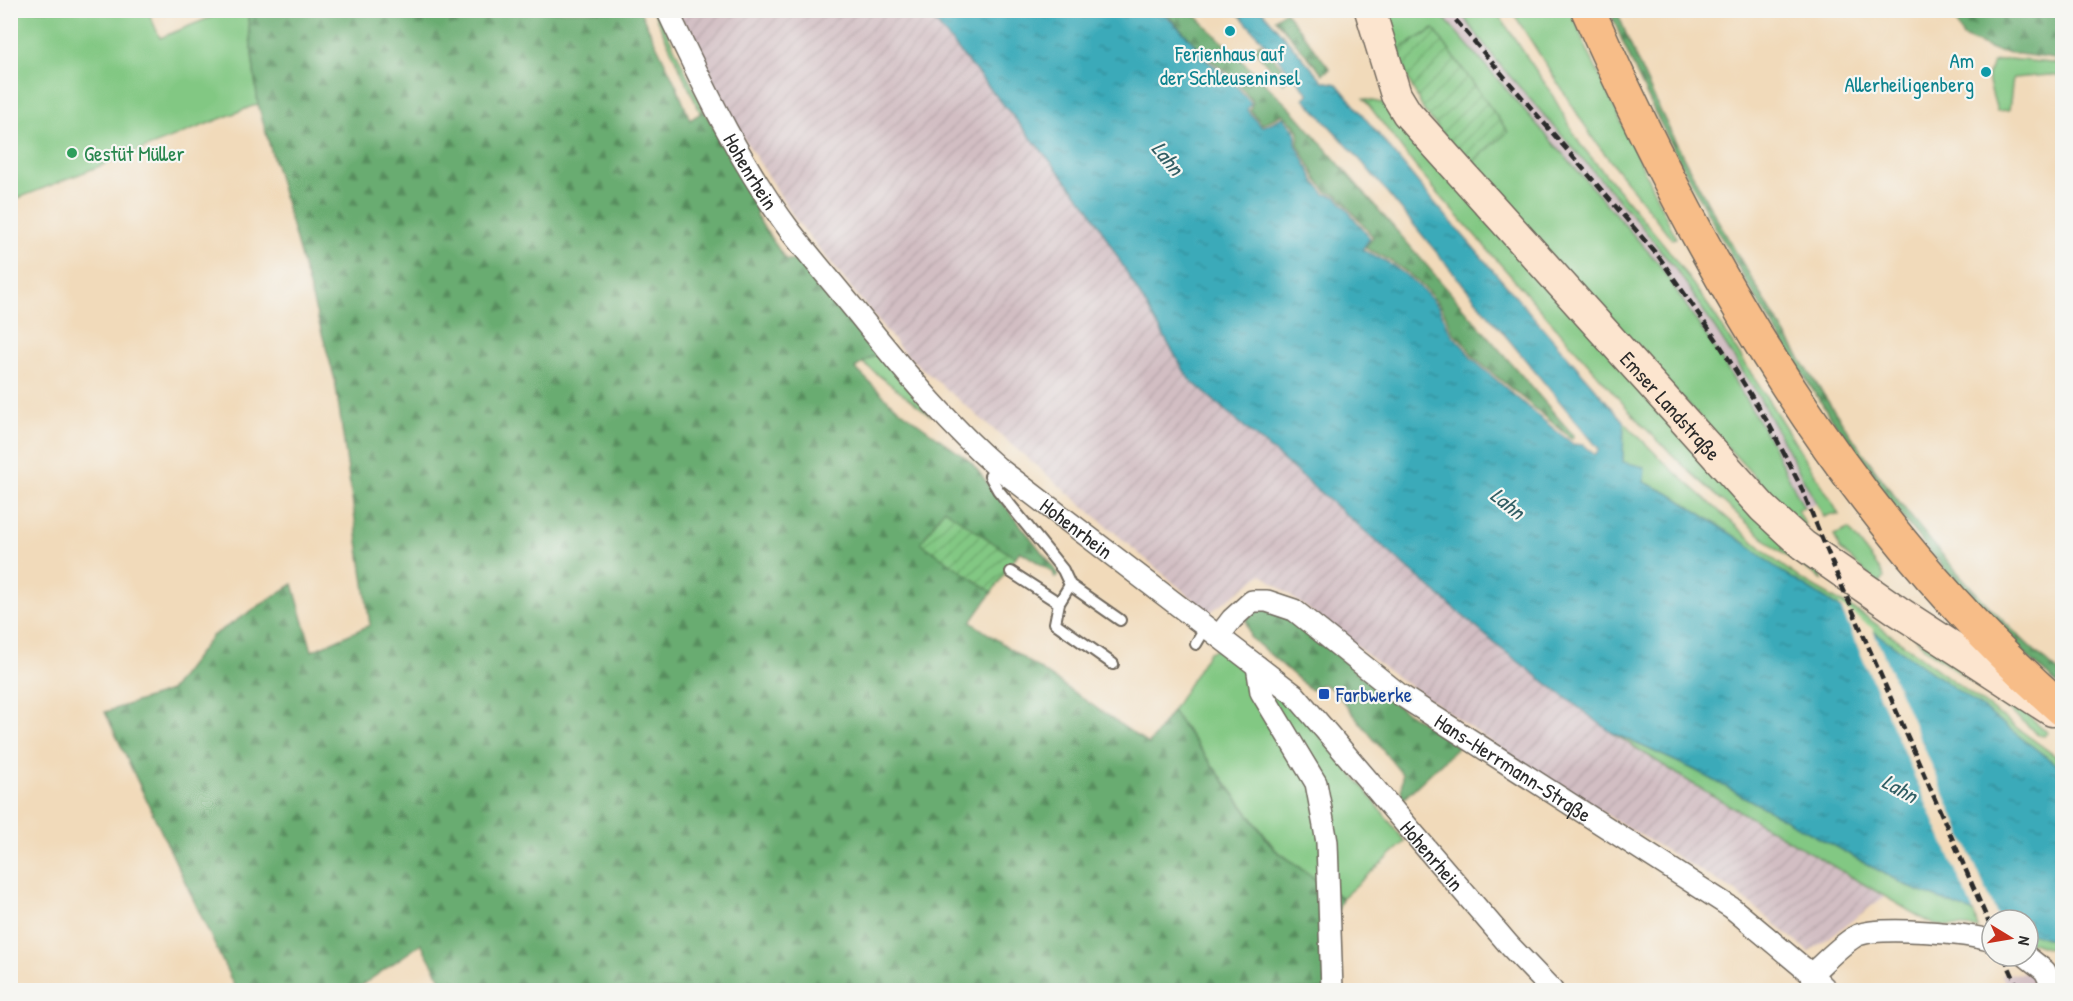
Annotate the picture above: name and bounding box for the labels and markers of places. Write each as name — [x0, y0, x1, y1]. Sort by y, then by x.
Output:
marker: Ferienhaus auf der Schleuseninsel — [1223, 24, 1237, 38]
place label: Ferienhaus auf der Schleuseninsel — [1160, 39, 1301, 92]
place label: Am Allerheiligenberg — [1844, 46, 1974, 99]
marker: Am Allerheiligenberg — [1979, 65, 1993, 79]
place label: Gestüt Müller — [84, 139, 185, 168]
marker: Gestüt Müller — [65, 146, 79, 160]
place label: Farbwerke — [1335, 680, 1412, 709]
marker: Farbwerke — [1317, 687, 1331, 701]

